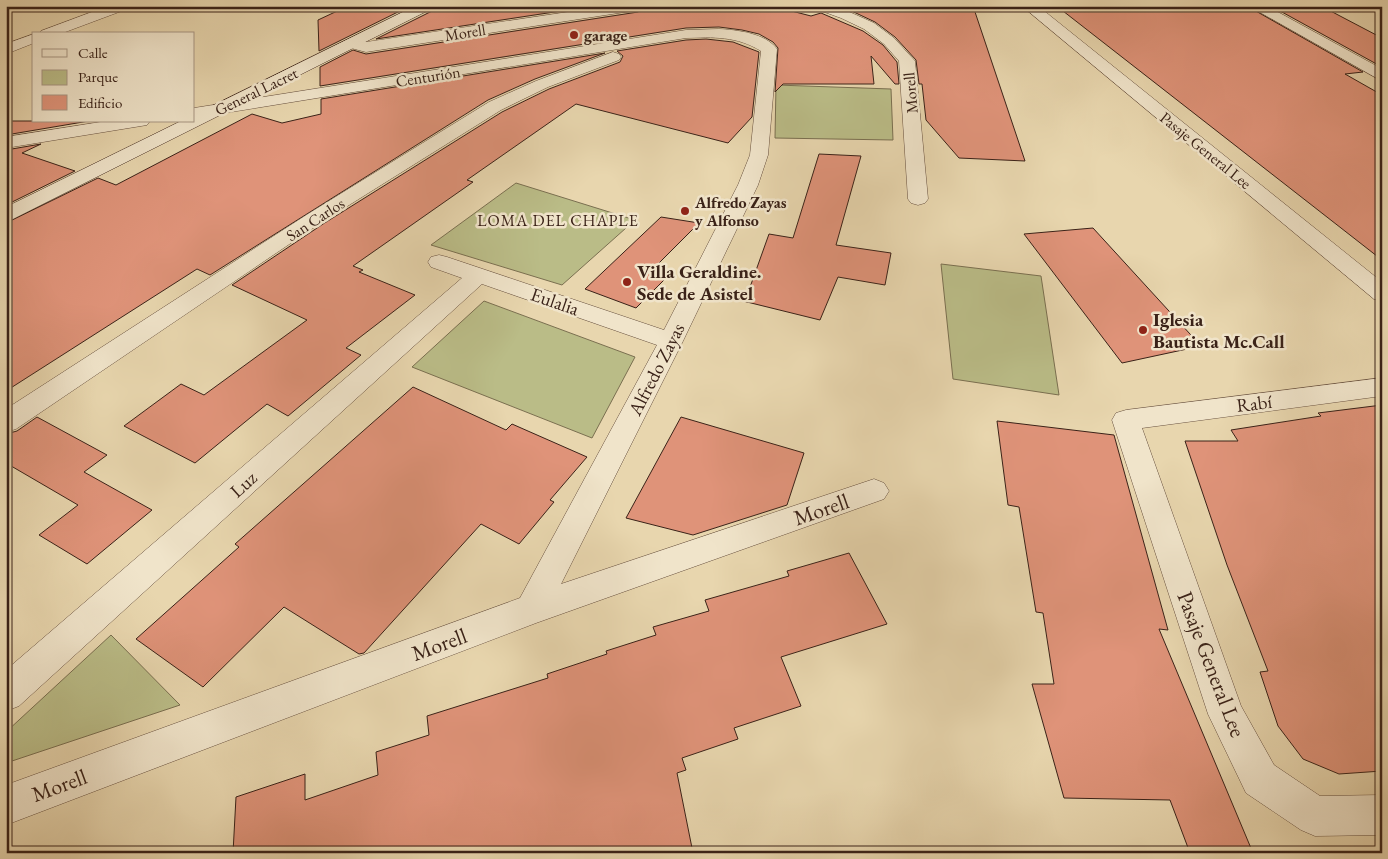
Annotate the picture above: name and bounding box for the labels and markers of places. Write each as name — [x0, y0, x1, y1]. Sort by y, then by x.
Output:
place label: garage — [584, 25, 628, 46]
marker: garage — [568, 29, 580, 41]
place label: Alfredo Zayas y Alfonso — [694, 192, 787, 231]
marker: Alfredo Zayas y Alfonso — [679, 205, 691, 217]
place label: Villa Geraldine. Sede de Asistel — [637, 259, 762, 306]
marker: Villa Geraldine. Sede de Asistel — [621, 276, 633, 288]
place label: Iglesia Bautista Mc.Call — [1153, 307, 1285, 354]
marker: Iglesia Bautista Mc.Call — [1137, 324, 1149, 336]

